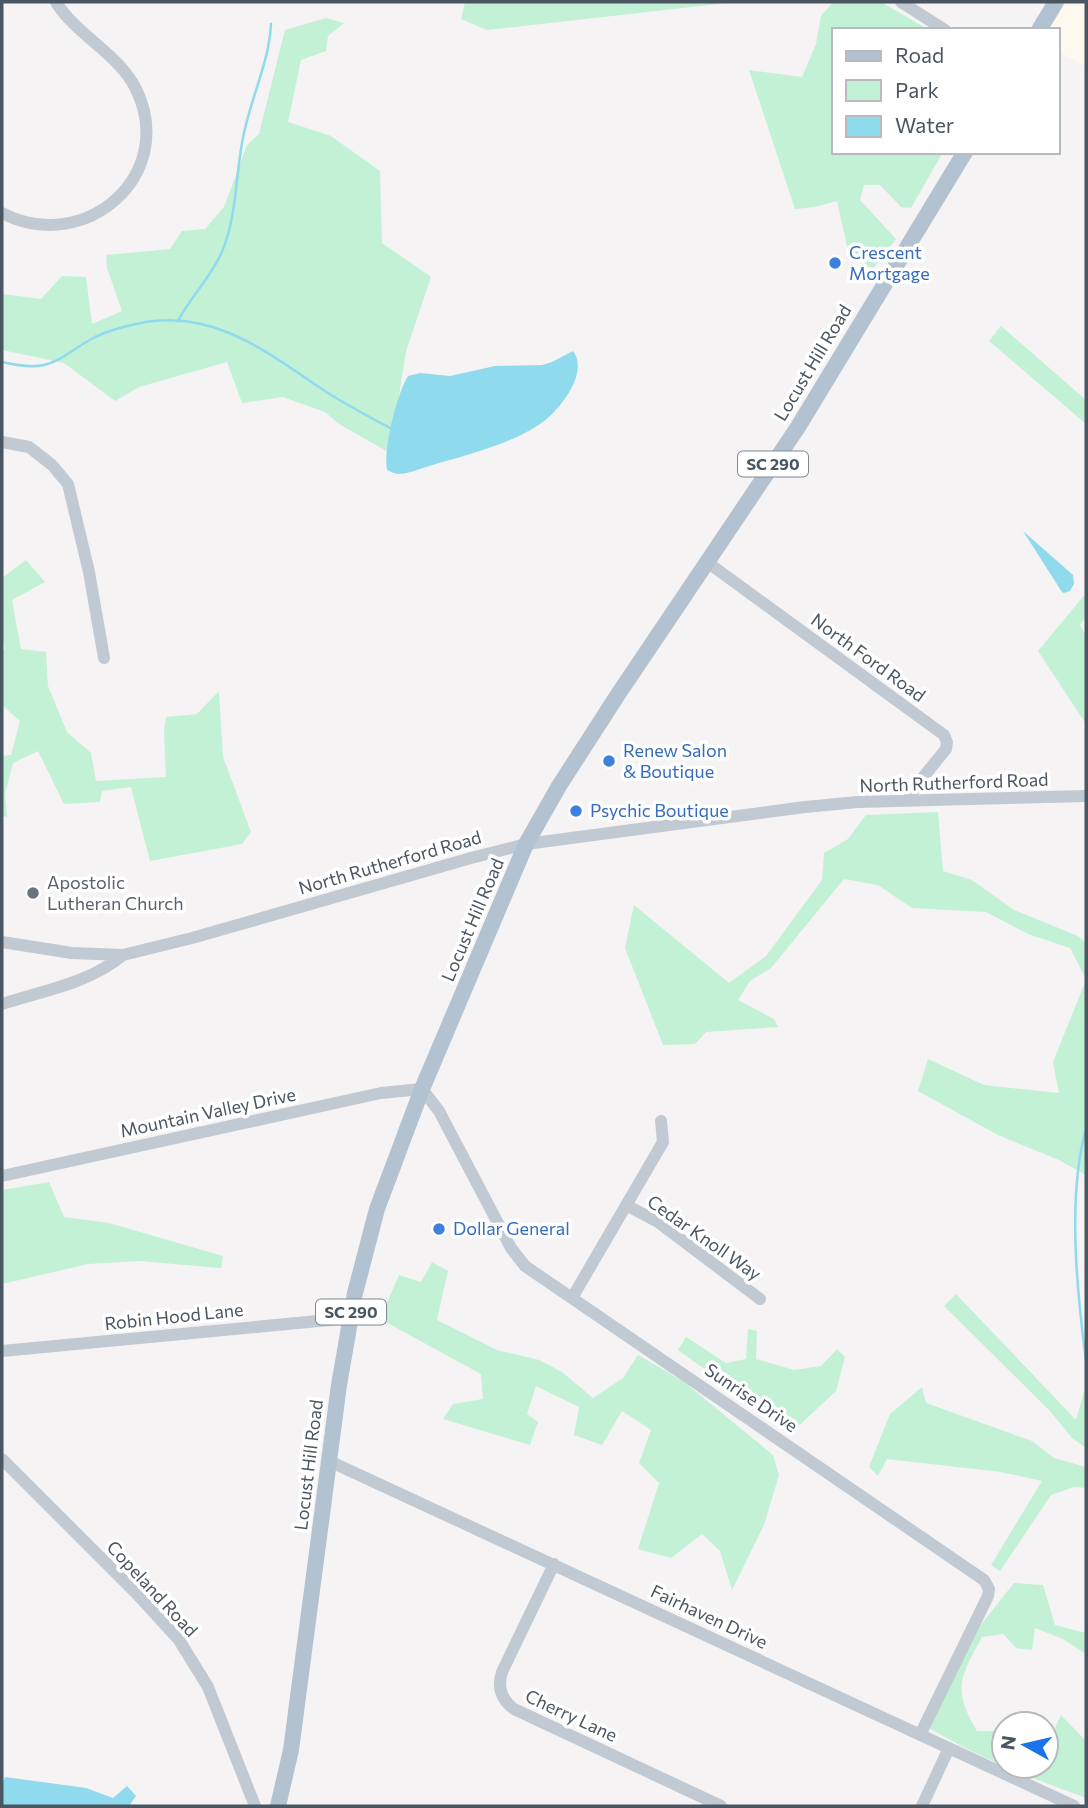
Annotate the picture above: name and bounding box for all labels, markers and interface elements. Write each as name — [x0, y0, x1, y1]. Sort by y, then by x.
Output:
legend — [832, 28, 1060, 154]
text: Road — [895, 42, 944, 67]
text: Park — [895, 77, 939, 102]
text: Water — [895, 112, 954, 137]
place label: Crescent Mortgage — [849, 241, 930, 284]
marker: Crescent Mortgage — [827, 255, 843, 271]
street label: Locust Hill Road — [769, 300, 855, 425]
road number: SC 290 — [738, 452, 808, 477]
street label: North Ford Road — [807, 608, 930, 706]
place label: Renew Salon & Boutique — [623, 739, 727, 782]
marker: Renew Salon & Boutique — [601, 753, 617, 769]
street label: North Rutherford Road — [859, 768, 1049, 796]
place label: Psychic Boutique — [590, 799, 729, 821]
marker: Psychic Boutique — [568, 803, 584, 819]
street label: North Rutherford Road — [296, 825, 484, 899]
street label: Locust Hill Road — [436, 855, 508, 985]
place label: Apostolic Lutheran Church — [47, 871, 184, 914]
marker: Apostolic Lutheran Church — [25, 885, 41, 901]
street label: Mountain Valley Drive — [118, 1083, 298, 1141]
street label: Cedar Knoll Way — [643, 1190, 766, 1285]
place label: Dollar General — [453, 1217, 570, 1239]
marker: Dollar General — [431, 1221, 447, 1237]
street label: Robin Hood Lane — [103, 1298, 244, 1334]
road number: SC 290 — [316, 1300, 386, 1324]
street label: Sunrise Drive — [701, 1358, 802, 1436]
street label: Locust Hill Road — [289, 1398, 327, 1532]
street label: Copeland Road — [103, 1536, 203, 1641]
street label: Fairhaven Drive — [648, 1579, 771, 1653]
street label: Cherry Lane — [522, 1684, 621, 1746]
north arrow — [990, 1710, 1060, 1780]
text: N — [995, 1734, 1020, 1751]

